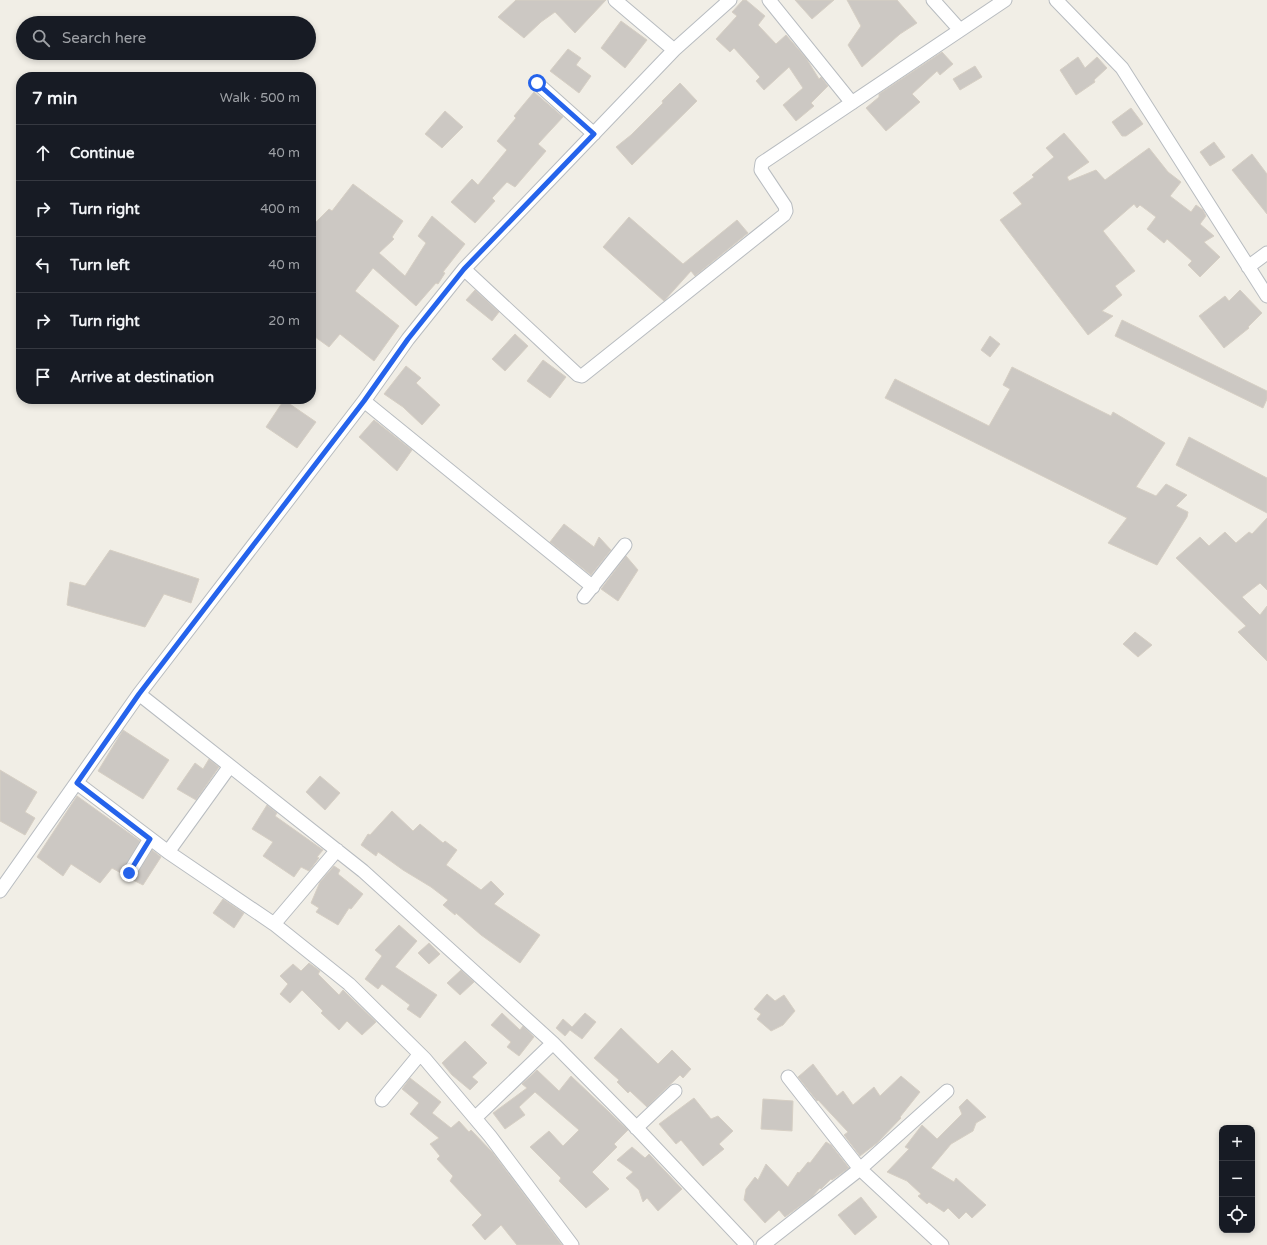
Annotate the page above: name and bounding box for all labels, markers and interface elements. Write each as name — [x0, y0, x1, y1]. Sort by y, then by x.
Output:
search box — [16, 16, 316, 60]
icon: search — [30, 27, 52, 49]
text: Search here — [62, 29, 146, 47]
route start — [528, 74, 546, 92]
text: 7 min — [32, 88, 77, 109]
text: Walk · 500 m — [220, 90, 300, 106]
icon: ahead — [32, 142, 54, 164]
text: Continue — [70, 144, 134, 162]
text: 40 m — [268, 145, 300, 161]
icon: right — [32, 198, 54, 220]
text: Turn right — [70, 200, 140, 218]
text: 400 m — [260, 201, 300, 217]
icon: left — [32, 254, 54, 276]
text: Turn left — [70, 256, 130, 274]
text: 40 m — [268, 257, 300, 273]
icon: right — [32, 310, 54, 332]
text: Turn right — [70, 312, 140, 330]
text: 20 m — [268, 313, 300, 329]
icon: arrive — [32, 366, 54, 388]
text: Arrive at destination — [70, 368, 214, 386]
route end — [120, 864, 138, 882]
map controls — [1219, 1125, 1255, 1233]
button: + — [1219, 1125, 1255, 1161]
button: − — [1219, 1161, 1255, 1197]
button: locate — [1219, 1197, 1255, 1233]

